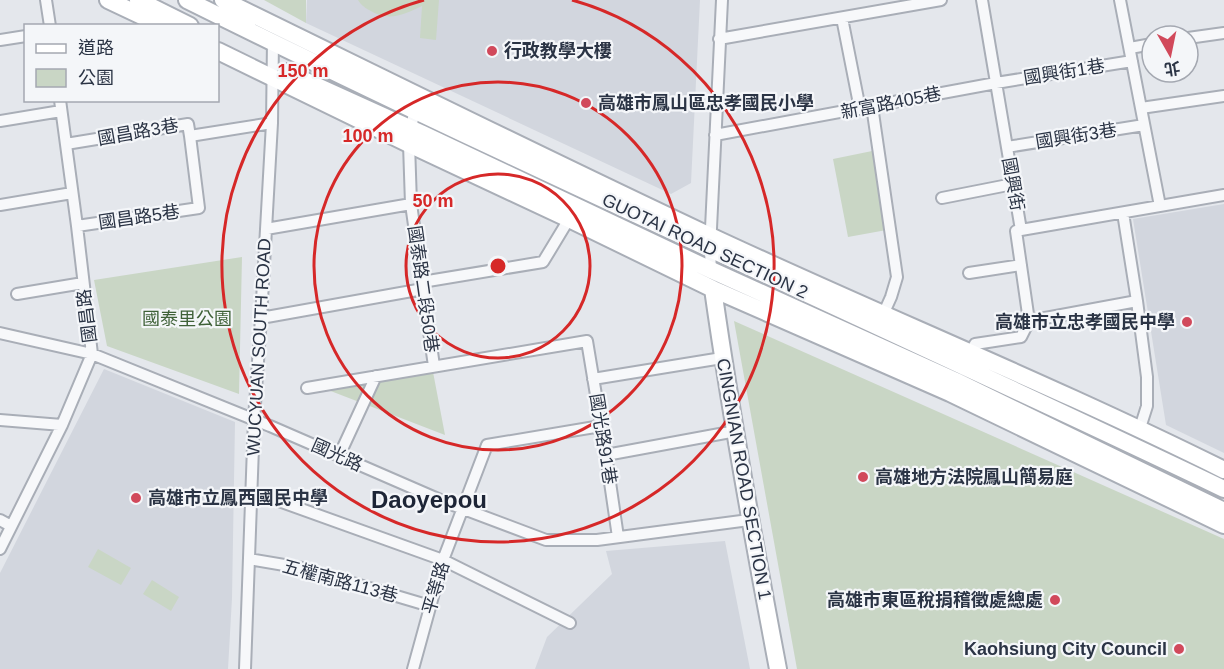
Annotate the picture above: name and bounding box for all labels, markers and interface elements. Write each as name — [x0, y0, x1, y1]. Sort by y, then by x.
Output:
legend — [24, 24, 219, 102]
north arrow — [1140, 24, 1200, 84]
text: 道路 — [78, 38, 114, 58]
place label: 行政教學大樓 — [504, 40, 612, 61]
marker: 行政教學大樓 — [485, 44, 499, 58]
street label: 國興街1巷 — [1022, 56, 1106, 88]
text: 北 — [1163, 59, 1182, 78]
text: 150 m — [277, 61, 329, 81]
text: 公園 — [78, 68, 114, 88]
street label: 新富路405巷 — [839, 83, 943, 123]
place label: 高雄市鳳山區忠孝國民小學 — [598, 93, 814, 113]
marker: 高雄市鳳山區忠孝國民小學 — [579, 96, 593, 110]
street label: 國昌路3巷 — [96, 115, 180, 149]
street label: 國興街3巷 — [1034, 120, 1118, 152]
text: 100 m — [342, 126, 394, 146]
street label: 國興街 — [998, 156, 1028, 212]
street label: GUOTAI ROAD SECTION 2 — [599, 189, 811, 303]
text: 50 m — [412, 191, 454, 211]
street label: 國昌路5巷 — [97, 201, 181, 233]
street label: 國泰路二段50巷 — [404, 224, 442, 354]
street label: WUCYUAN SOUTH ROAD — [243, 238, 275, 456]
centre of rings — [488, 256, 508, 276]
street label: 國昌路 — [74, 288, 100, 344]
park label: 國泰里公園 — [142, 309, 232, 329]
place label: 高雄市立忠孝國民中學 — [995, 312, 1175, 332]
marker: 高雄市立忠孝國民中學 — [1180, 315, 1194, 329]
street label: CINGNIAN ROAD SECTION 1 — [713, 357, 775, 601]
street label: 國光路91巷 — [586, 392, 620, 486]
street label: 國光路 — [308, 435, 366, 475]
place label: 高雄地方法院鳳山簡易庭 — [875, 466, 1073, 487]
marker: 高雄地方法院鳳山簡易庭 — [856, 470, 870, 484]
district label: Daoyepou — [371, 486, 487, 513]
place label: 高雄市立鳳西國民中學 — [148, 488, 328, 508]
marker: 高雄市立鳳西國民中學 — [129, 491, 143, 505]
street label: 五權南路113巷 — [280, 556, 400, 606]
street label: 平等路 — [419, 559, 453, 617]
place label: 高雄市東區稅捐稽徵處總處 — [827, 590, 1043, 610]
marker: 高雄市東區稅捐稽徵處總處 — [1048, 593, 1062, 607]
place label: Kaohsiung City Council — [964, 639, 1167, 659]
marker: Kaohsiung City Council — [1172, 642, 1186, 656]

